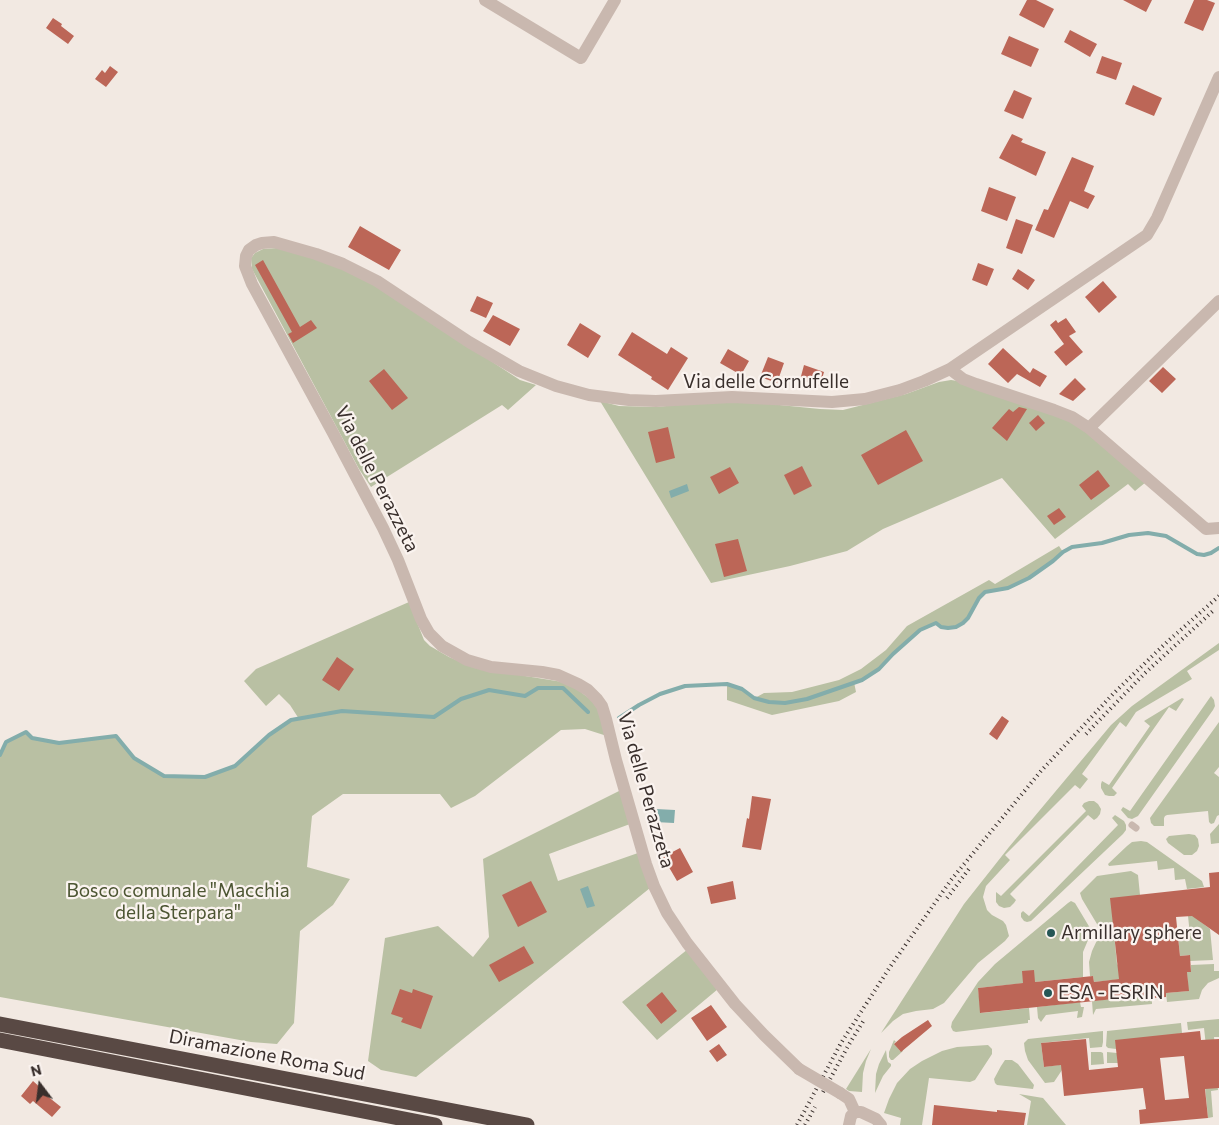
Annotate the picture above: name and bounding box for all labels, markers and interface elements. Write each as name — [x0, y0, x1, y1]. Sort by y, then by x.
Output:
street label: Via delle Cornufelle — [683, 371, 849, 393]
street label: Via delle Perazzeta — [330, 402, 424, 556]
street label: Via delle Perazzeta — [613, 709, 679, 871]
park label: Bosco comunale "Macchia della Sterpara" — [66, 880, 290, 924]
place label: Armillary sphere — [1061, 922, 1202, 944]
marker: Armillary sphere — [1045, 927, 1057, 939]
place label: ESA - ESRIN — [1058, 982, 1164, 1004]
marker: ESA - ESRIN — [1042, 987, 1054, 999]
street label: Diramazione Roma Sud — [167, 1025, 367, 1085]
north arrow — [15, 1060, 65, 1110]
text: N — [29, 1060, 43, 1080]

